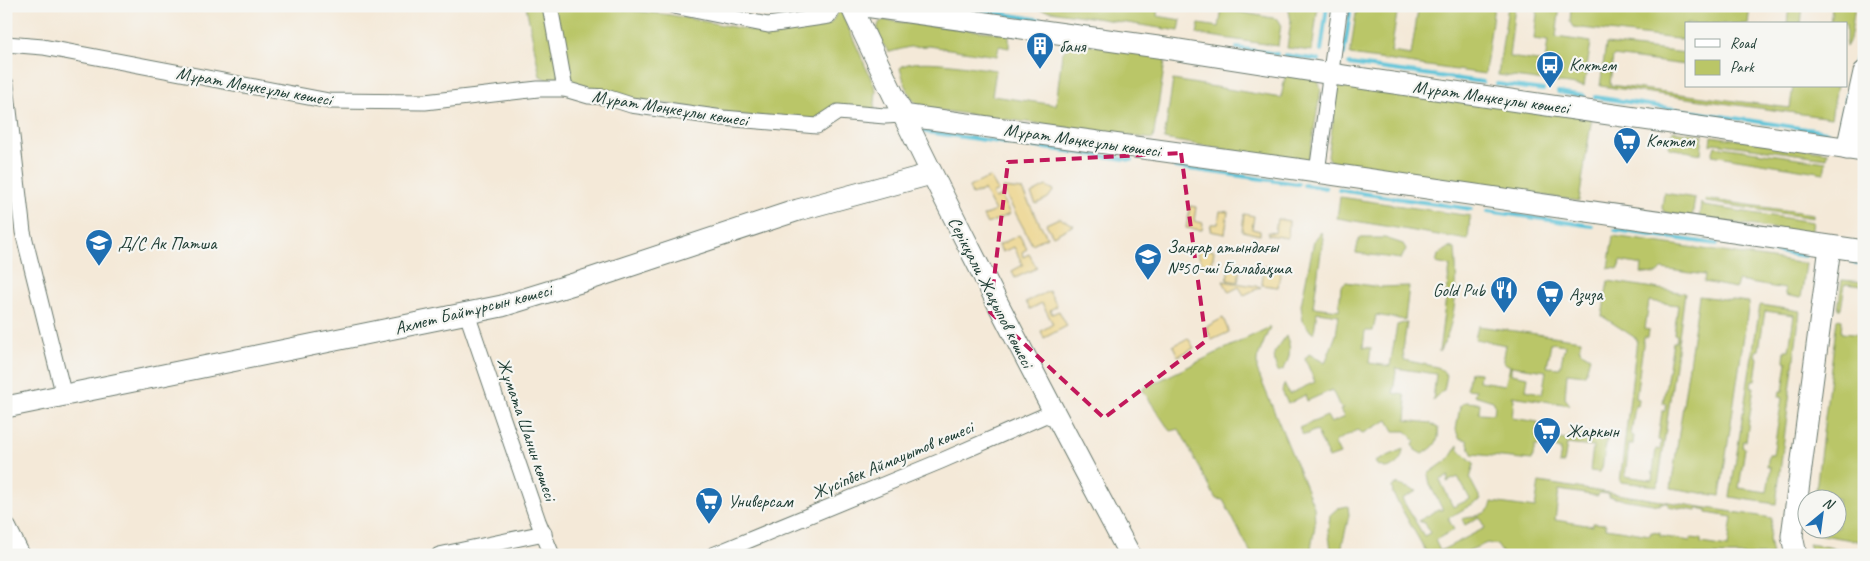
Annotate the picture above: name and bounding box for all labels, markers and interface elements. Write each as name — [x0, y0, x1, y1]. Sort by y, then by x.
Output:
legend — [1685, 22, 1848, 88]
building icon: баня — [1025, 31, 1055, 70]
text: Road — [1730, 34, 1757, 53]
place label: баня — [1059, 35, 1087, 57]
bus stop icon: Коктем — [1535, 50, 1565, 89]
place label: Коктем — [1569, 54, 1617, 76]
text: Park — [1730, 58, 1755, 77]
street label: Мұрат Мөңкеұлы көшесі — [175, 61, 336, 111]
street label: Мұрат Мөңкеұлы көшесі — [1411, 75, 1573, 119]
street label: Мұрат Мөңкеұлы көшесі — [590, 85, 752, 132]
street label: Мұрат Мөңкеұлы көшесі — [1002, 118, 1164, 162]
supermarket icon: Көктем — [1612, 126, 1642, 165]
place label: Көктем — [1646, 130, 1696, 152]
street label: Серікқали Жақыпов көшесі — [943, 213, 1040, 374]
school or university icon: Д/С Ак Патша — [84, 228, 114, 267]
place label: Д/С Ак Патша — [118, 232, 218, 254]
place label: Заңғар атындағы №50-ші Балабақша — [1167, 236, 1292, 279]
school or university icon: Заңғар атындағы №50-ші Балабақша — [1133, 242, 1163, 281]
restaurant icon: Gold Pub — [1489, 275, 1519, 314]
street label: Ахмет Байтұрсын көшесі — [392, 278, 556, 339]
place label: Gold Pub — [1433, 279, 1486, 301]
supermarket icon: Азиза — [1535, 279, 1565, 318]
place label: Азиза — [1569, 283, 1604, 306]
street label: Жұмата Шанин көшесі — [492, 355, 563, 506]
street label: Жүсіпбек Аймауытов көшесі — [808, 415, 979, 504]
supermarket icon: Жаркын — [1532, 416, 1562, 455]
place label: Жаркын — [1566, 420, 1621, 442]
supermarket icon: Универсам — [694, 486, 724, 525]
north arrow — [1798, 488, 1848, 538]
place label: Универсам — [728, 490, 794, 512]
text: N — [1820, 494, 1838, 514]

